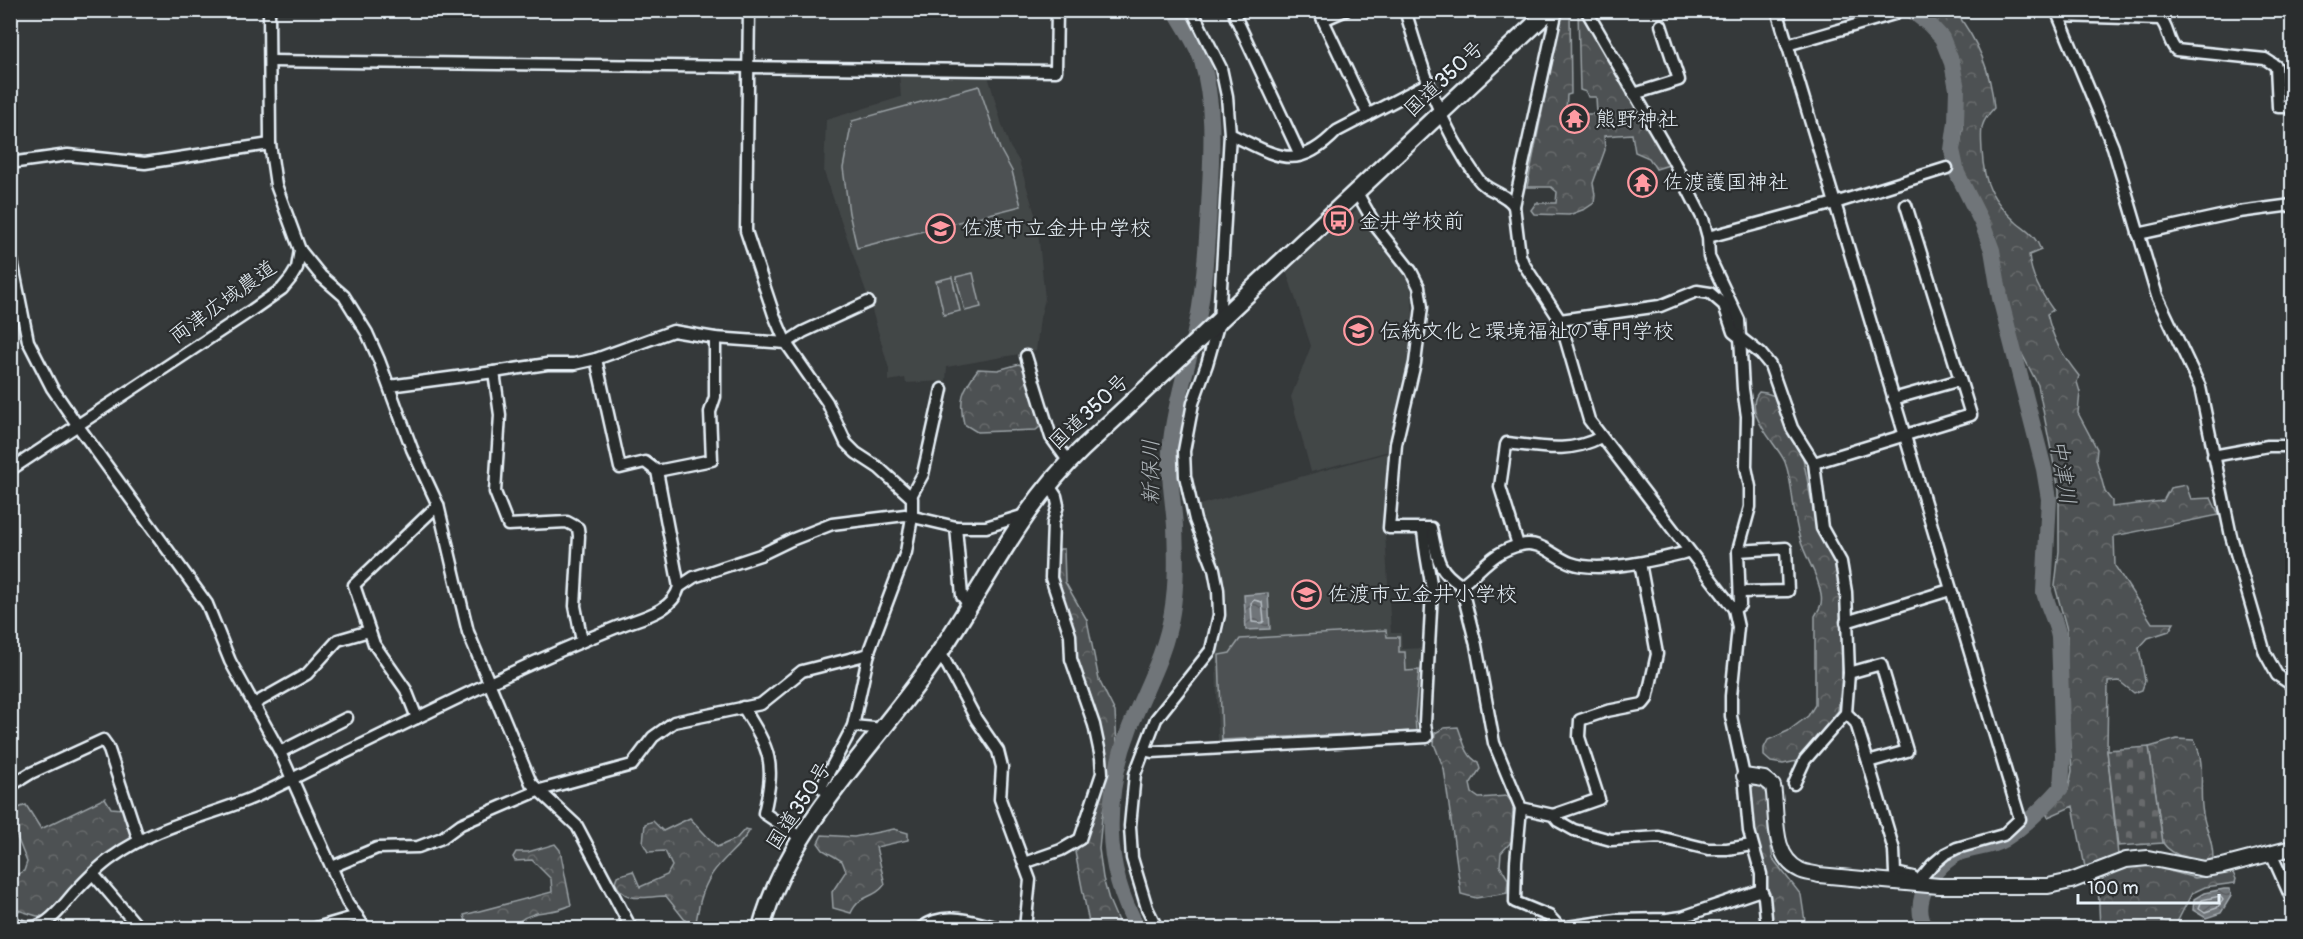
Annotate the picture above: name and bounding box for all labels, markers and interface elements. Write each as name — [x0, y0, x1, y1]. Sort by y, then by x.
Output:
street label: 国道350号 — [1398, 35, 1490, 123]
temple icon: 熊野神社 — [1558, 103, 1590, 135]
place label: 熊野神社 — [1595, 106, 1679, 133]
temple icon: 佐渡護国神社 — [1626, 166, 1658, 198]
place label: 佐渡護国神社 — [1663, 169, 1789, 196]
bus stop icon: 金井学校前 — [1322, 205, 1354, 237]
place label: 金井学校前 — [1359, 208, 1464, 235]
school or university icon: 佐渡市立金井中学校 — [925, 212, 957, 244]
place label: 佐渡市立金井中学校 — [962, 215, 1151, 242]
street label: 両津広域農道 — [164, 254, 282, 350]
school or university icon: 伝統文化と環境福祉の専門学校 — [1343, 315, 1375, 347]
place label: 伝統文化と環境福祉の専門学校 — [1380, 318, 1674, 345]
street label: 国道350号 — [1043, 368, 1135, 456]
water label: 中津川 — [2044, 437, 2082, 507]
water label: 新保川 — [1137, 439, 1165, 505]
school or university icon: 佐渡市立金井小学校 — [1291, 578, 1323, 610]
place label: 佐渡市立金井小学校 — [1328, 581, 1517, 608]
street label: 国道350号 — [760, 757, 838, 855]
scale bar — [2078, 867, 2219, 905]
text: 100 m — [2087, 877, 2139, 900]

